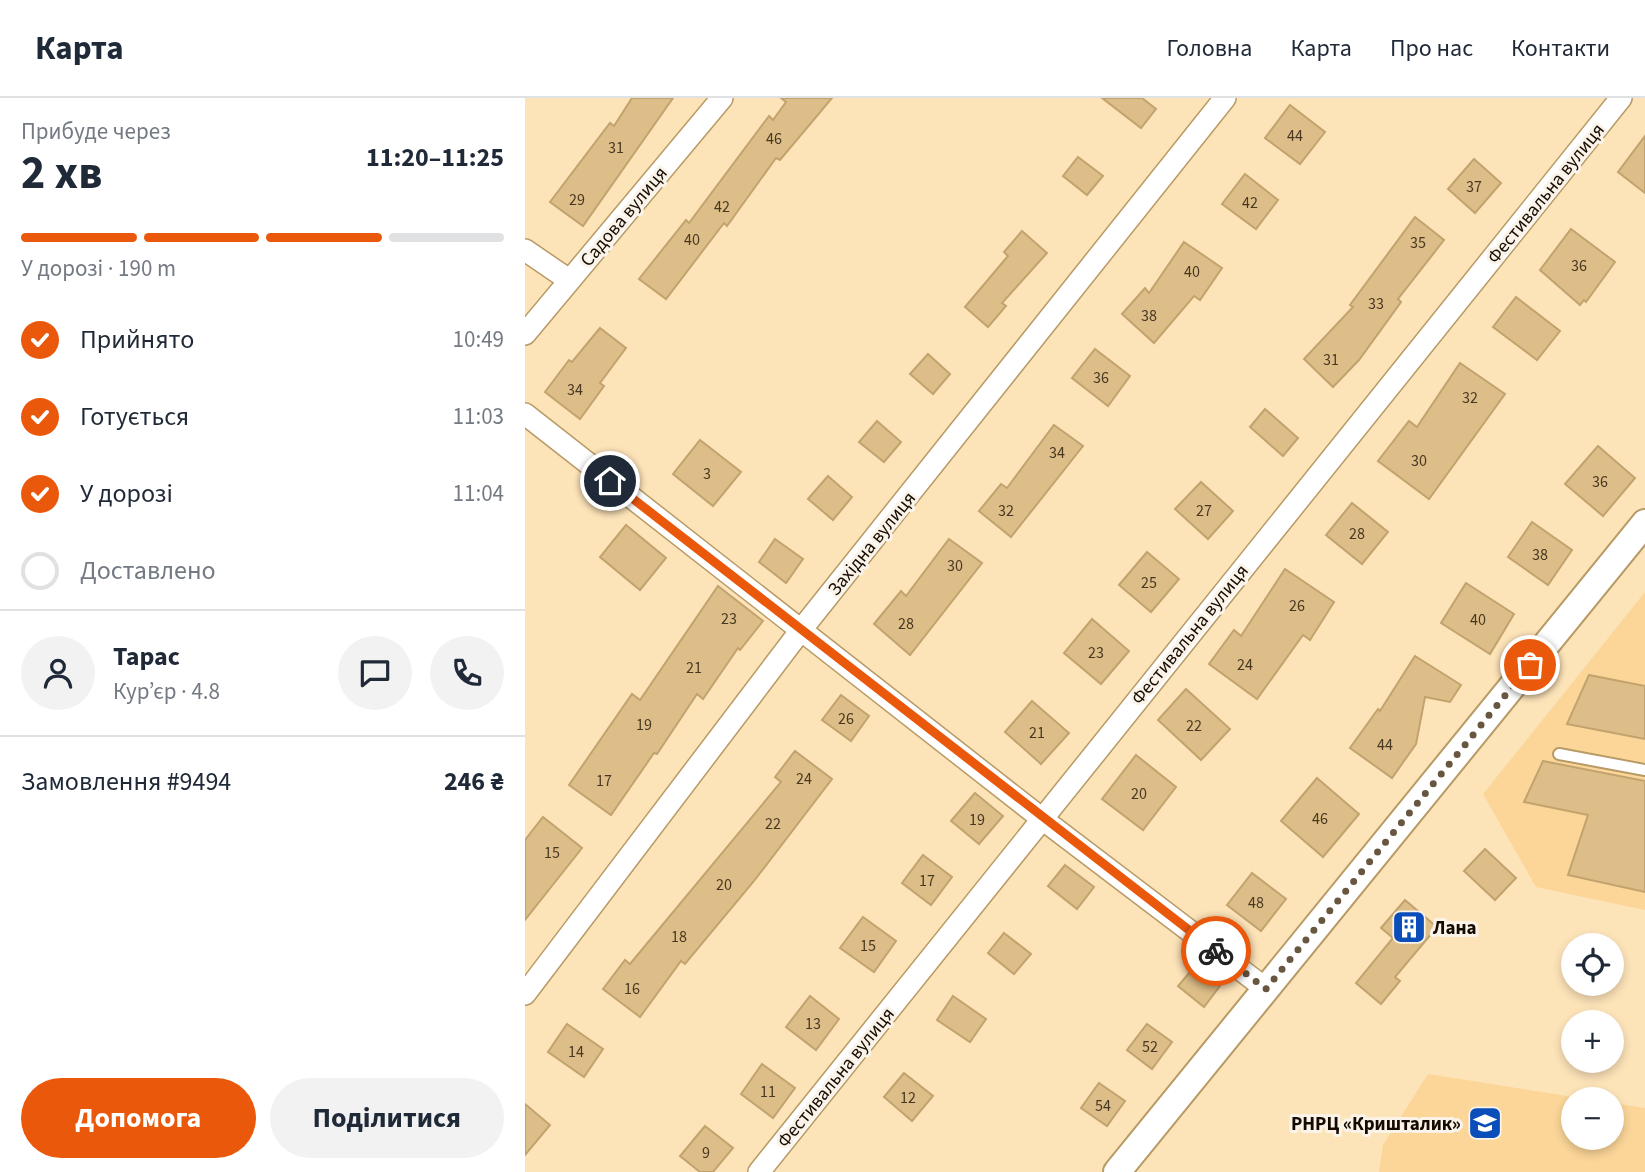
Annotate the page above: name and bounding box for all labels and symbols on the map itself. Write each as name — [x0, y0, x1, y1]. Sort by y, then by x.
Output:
street label: Фестивальна вулиця — [1481, 118, 1611, 270]
house number: 44 — [1287, 125, 1303, 147]
house number: 46 — [766, 128, 782, 150]
house number: 31 — [608, 137, 624, 159]
street label: Садова вулиця — [574, 161, 674, 273]
house number: 37 — [1466, 176, 1482, 198]
house number: 29 — [569, 189, 585, 211]
house number: 42 — [1242, 192, 1258, 214]
house number: 42 — [714, 196, 730, 218]
house number: 40 — [684, 229, 700, 251]
house number: 35 — [1410, 232, 1426, 254]
house number: 36 — [1571, 255, 1587, 277]
house number: 40 — [1184, 261, 1200, 283]
house number: 33 — [1368, 293, 1384, 315]
house number: 38 — [1141, 305, 1157, 327]
house number: 31 — [1323, 349, 1339, 371]
house number: 36 — [1093, 367, 1109, 389]
house number: 34 — [567, 379, 583, 401]
house number: 32 — [1462, 387, 1478, 409]
house number: 34 — [1049, 442, 1065, 464]
house number: 30 — [1411, 450, 1427, 472]
pin — [580, 451, 640, 511]
house number: 3 — [703, 463, 711, 485]
house number: 36 — [1592, 471, 1608, 493]
street label: Західна вулиця — [822, 486, 923, 602]
house number: 32 — [998, 500, 1014, 522]
house number: 27 — [1196, 500, 1212, 522]
house number: 28 — [1349, 523, 1365, 545]
house number: 38 — [1532, 544, 1548, 566]
house number: 30 — [947, 555, 963, 577]
street label: Фестивальна вулиця — [1125, 559, 1255, 711]
house number: 25 — [1141, 572, 1157, 594]
house number: 26 — [1289, 595, 1305, 617]
house number: 23 — [721, 608, 737, 630]
house number: 40 — [1470, 609, 1486, 631]
house number: 28 — [898, 613, 914, 635]
pin — [1500, 635, 1560, 695]
house number: 23 — [1088, 642, 1104, 664]
house number: 24 — [1237, 654, 1253, 676]
house number: 21 — [686, 657, 702, 679]
house number: 26 — [838, 708, 854, 730]
house number: 19 — [636, 714, 652, 736]
house number: 22 — [1186, 715, 1202, 737]
house number: 21 — [1029, 722, 1045, 744]
house number: 44 — [1377, 734, 1393, 756]
house number: 24 — [796, 768, 812, 790]
house number: 17 — [596, 770, 612, 792]
house number: 20 — [1131, 783, 1147, 805]
house number: 46 — [1312, 808, 1328, 830]
house number: 19 — [969, 809, 985, 831]
house number: 22 — [765, 813, 781, 835]
house number: 15 — [544, 842, 560, 864]
house number: 17 — [919, 870, 935, 892]
house number: 20 — [716, 874, 732, 896]
house number: 48 — [1248, 892, 1264, 914]
building icon: Лана — [1390, 908, 1428, 946]
place label: Лана — [1432, 915, 1477, 942]
courier — [1181, 916, 1251, 986]
house number: 18 — [671, 926, 687, 948]
house number: 15 — [860, 935, 876, 957]
house number: 16 — [624, 978, 640, 1000]
street label: Фестивальна вулиця — [771, 1002, 901, 1154]
house number: 13 — [805, 1013, 821, 1035]
house number: 52 — [1142, 1036, 1158, 1058]
house number: 14 — [568, 1041, 584, 1063]
house number: 11 — [760, 1081, 776, 1103]
house number: 12 — [900, 1087, 916, 1109]
house number: 54 — [1095, 1095, 1111, 1117]
school or university icon: РНРЦ «Кришталик» — [1466, 1104, 1504, 1142]
place label: РНРЦ «Кришталик» — [1291, 1111, 1461, 1138]
house number: 9 — [702, 1142, 710, 1164]

